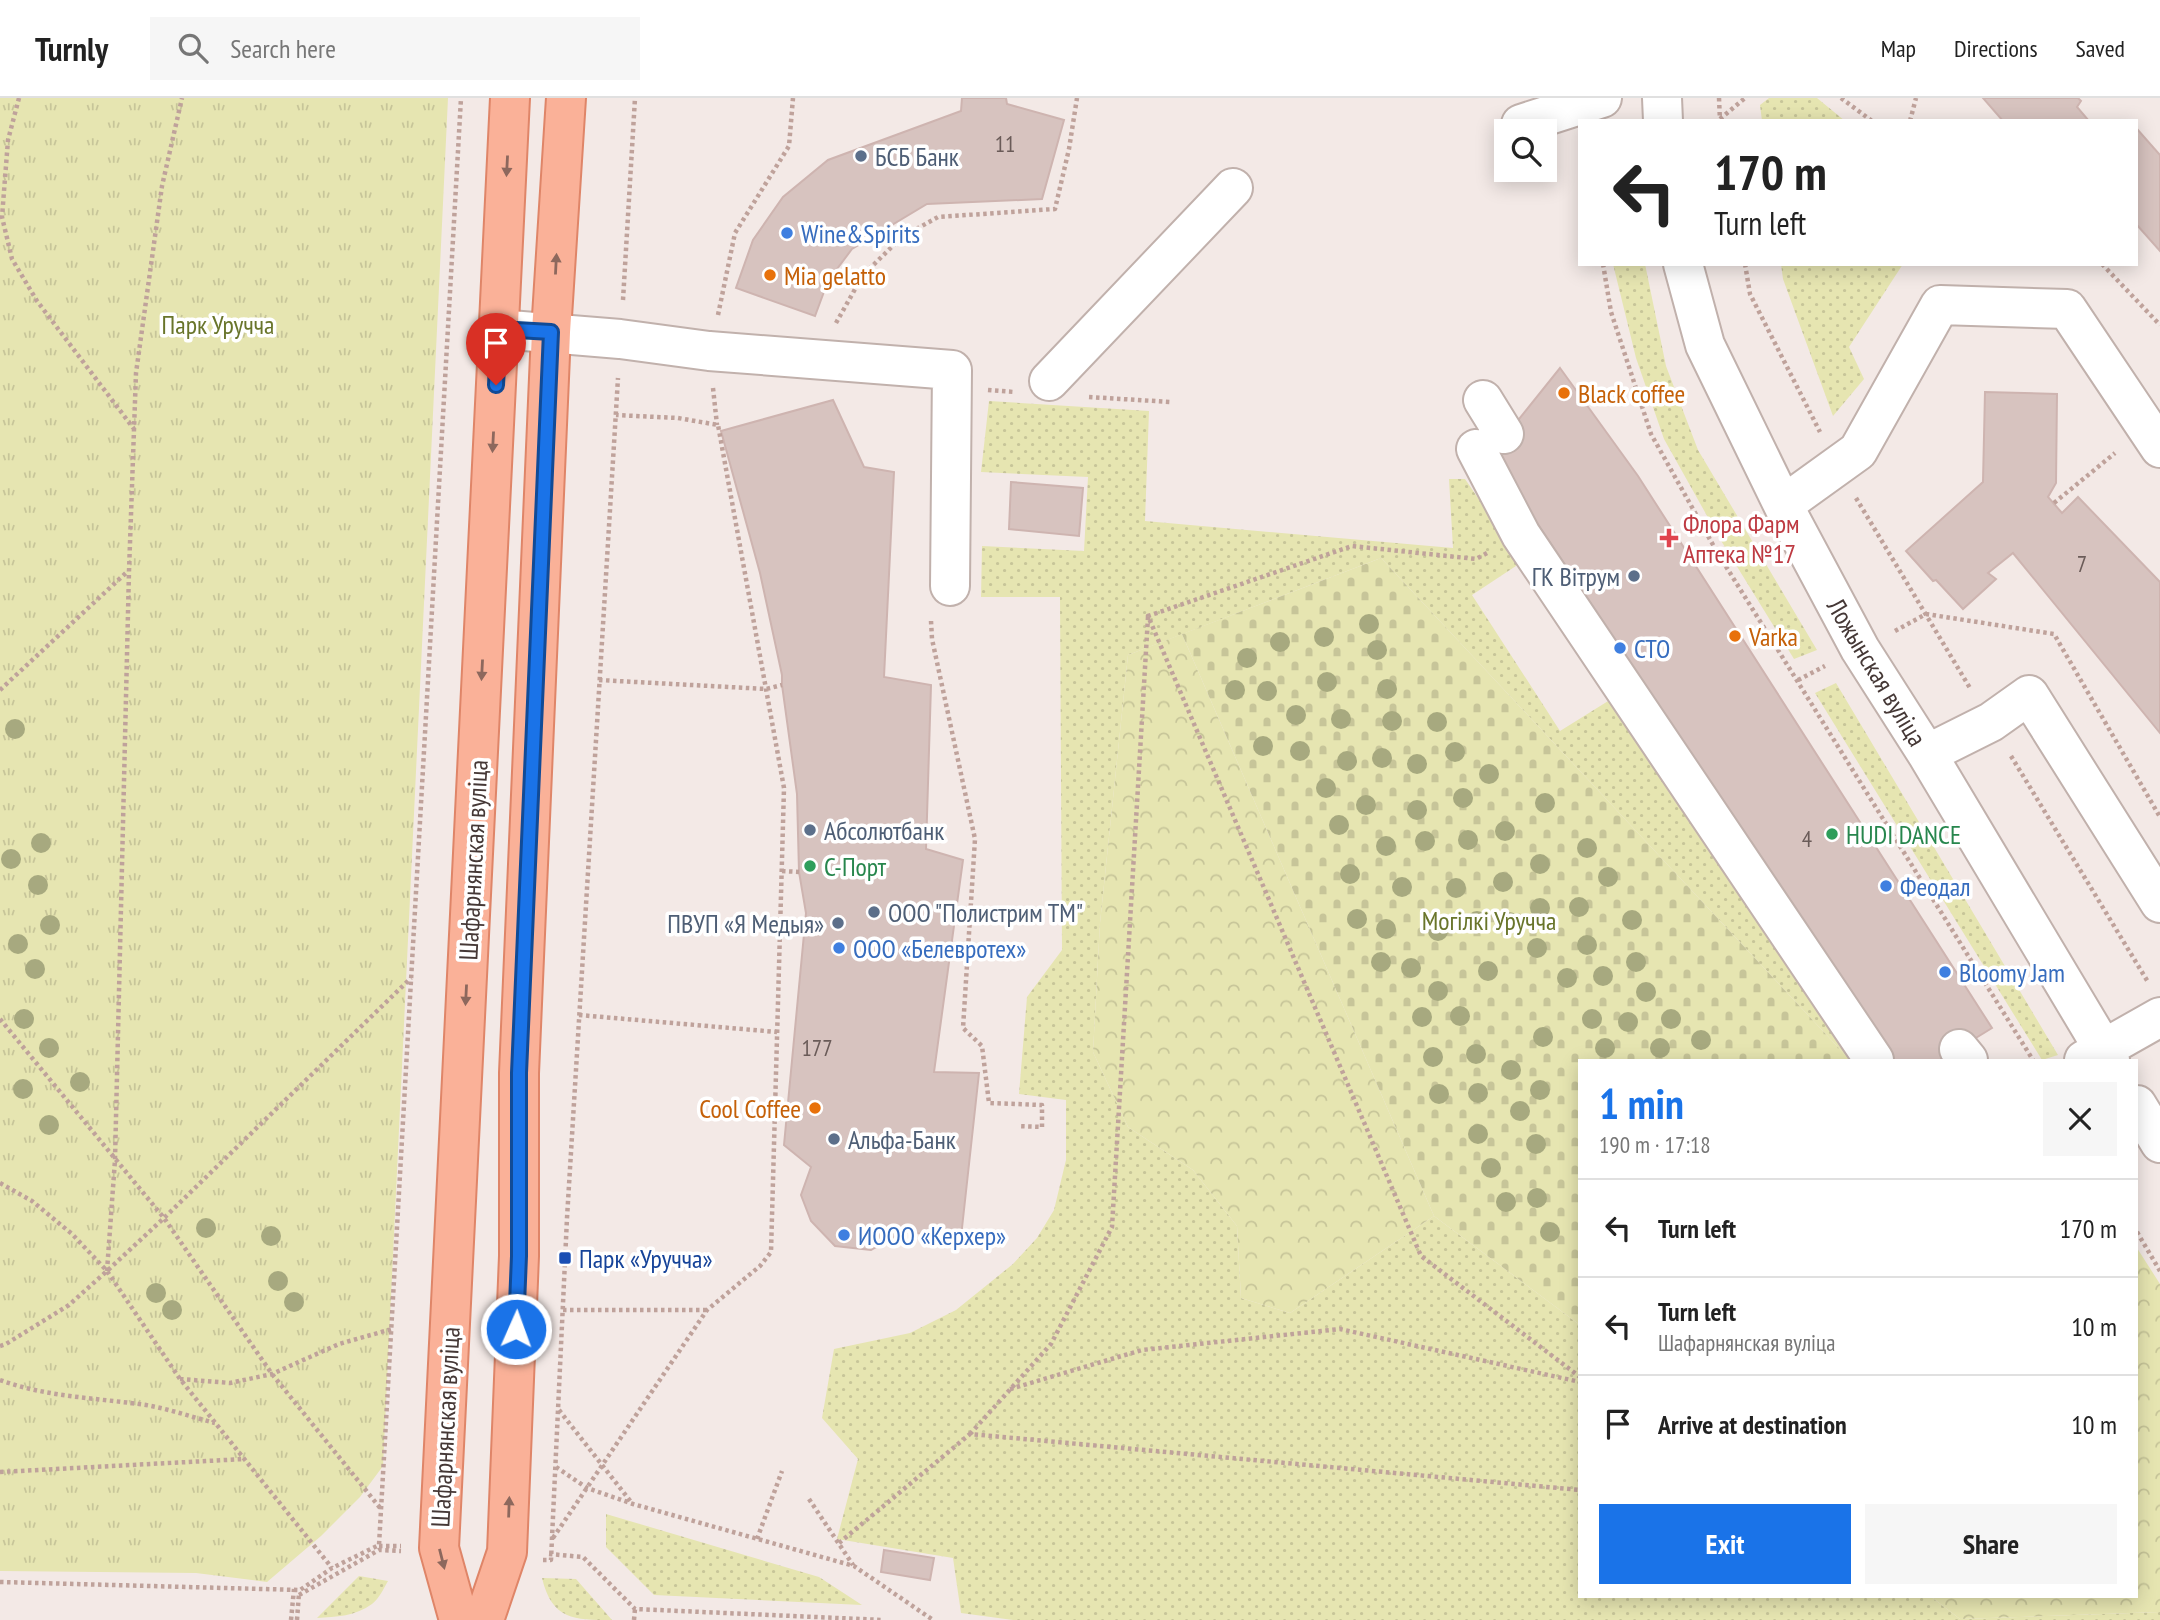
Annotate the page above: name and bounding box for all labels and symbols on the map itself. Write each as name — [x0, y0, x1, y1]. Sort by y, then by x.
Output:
house number: 11 — [995, 129, 1015, 158]
place label: БСБ Банк — [875, 140, 959, 173]
marker: БСБ Банк — [853, 148, 869, 164]
one-way arrow — [501, 155, 512, 177]
place label: Wine&Spirits — [801, 217, 920, 250]
marker: Wine&Spirits — [779, 225, 795, 241]
one-way arrow — [550, 253, 561, 275]
place label: Mia gelatto — [784, 259, 886, 292]
marker: Mia gelatto — [762, 267, 778, 283]
park label: Парк Уручча — [162, 308, 274, 341]
pin — [466, 313, 526, 385]
place label: Black coffee — [1578, 377, 1685, 410]
marker: Black coffee — [1556, 385, 1572, 401]
one-way arrow — [488, 432, 499, 454]
place label: Флора Фарм Аптека №17 — [1683, 507, 1800, 570]
marker: Флора Фарм Аптека №17 — [1661, 530, 1677, 546]
house number: 7 — [2077, 549, 2087, 578]
place label: ГК Вітрум — [1532, 560, 1620, 593]
marker: ГК Вітрум — [1626, 568, 1642, 584]
street label: Ложынская вуліца — [1819, 591, 1934, 752]
place label: Varka — [1748, 620, 1798, 653]
marker: Varka — [1727, 628, 1743, 644]
place label: СТО — [1634, 632, 1670, 665]
marker: СТО — [1612, 640, 1628, 656]
one-way arrow — [477, 659, 488, 681]
street label: Шафарнянская вуліца — [451, 759, 495, 961]
place label: Абсолютбанк — [824, 814, 944, 847]
place label: HUDI DANCE — [1846, 818, 1961, 851]
marker: Абсолютбанк — [802, 822, 818, 838]
house number: 4 — [1802, 824, 1812, 853]
marker: HUDI DANCE — [1824, 826, 1840, 842]
place label: С-Порт — [824, 850, 887, 883]
marker: С-Порт — [802, 858, 818, 874]
place label: Феодал — [1900, 870, 1971, 903]
marker: Феодал — [1878, 878, 1894, 894]
place label: ООО "Полистрим ТМ" — [888, 896, 1083, 929]
marker: ООО "Полистрим ТМ" — [866, 904, 882, 920]
park label: Могілкі Уручча — [1422, 904, 1556, 937]
place label: ПВУП «Я Медыя» — [667, 907, 824, 940]
marker: ПВУП «Я Медыя» — [830, 915, 846, 931]
place label: ООО «Белевротех» — [853, 932, 1026, 965]
marker: ООО «Белевротех» — [831, 940, 847, 956]
place label: Bloomy Jam — [1959, 956, 2065, 989]
marker: Bloomy Jam — [1937, 964, 1953, 980]
one-way arrow — [461, 984, 472, 1006]
house number: 177 — [801, 1033, 833, 1062]
place label: Cool Coffee — [699, 1092, 801, 1125]
marker: Cool Coffee — [807, 1100, 823, 1116]
place label: Альфа-Банк — [848, 1123, 956, 1156]
marker: Альфа-Банк — [826, 1131, 842, 1147]
place label: ИООО «Керхер» — [858, 1219, 1006, 1252]
marker: ИООО «Керхер» — [836, 1227, 852, 1243]
place label: Парк «Уручча» — [579, 1242, 712, 1275]
marker: Парк «Уручча» — [557, 1250, 573, 1266]
position arrow — [479, 1292, 553, 1366]
street label: Шафарнянская вуліца — [423, 1326, 467, 1528]
one-way arrow — [504, 1495, 515, 1517]
one-way arrow — [437, 1548, 448, 1570]

